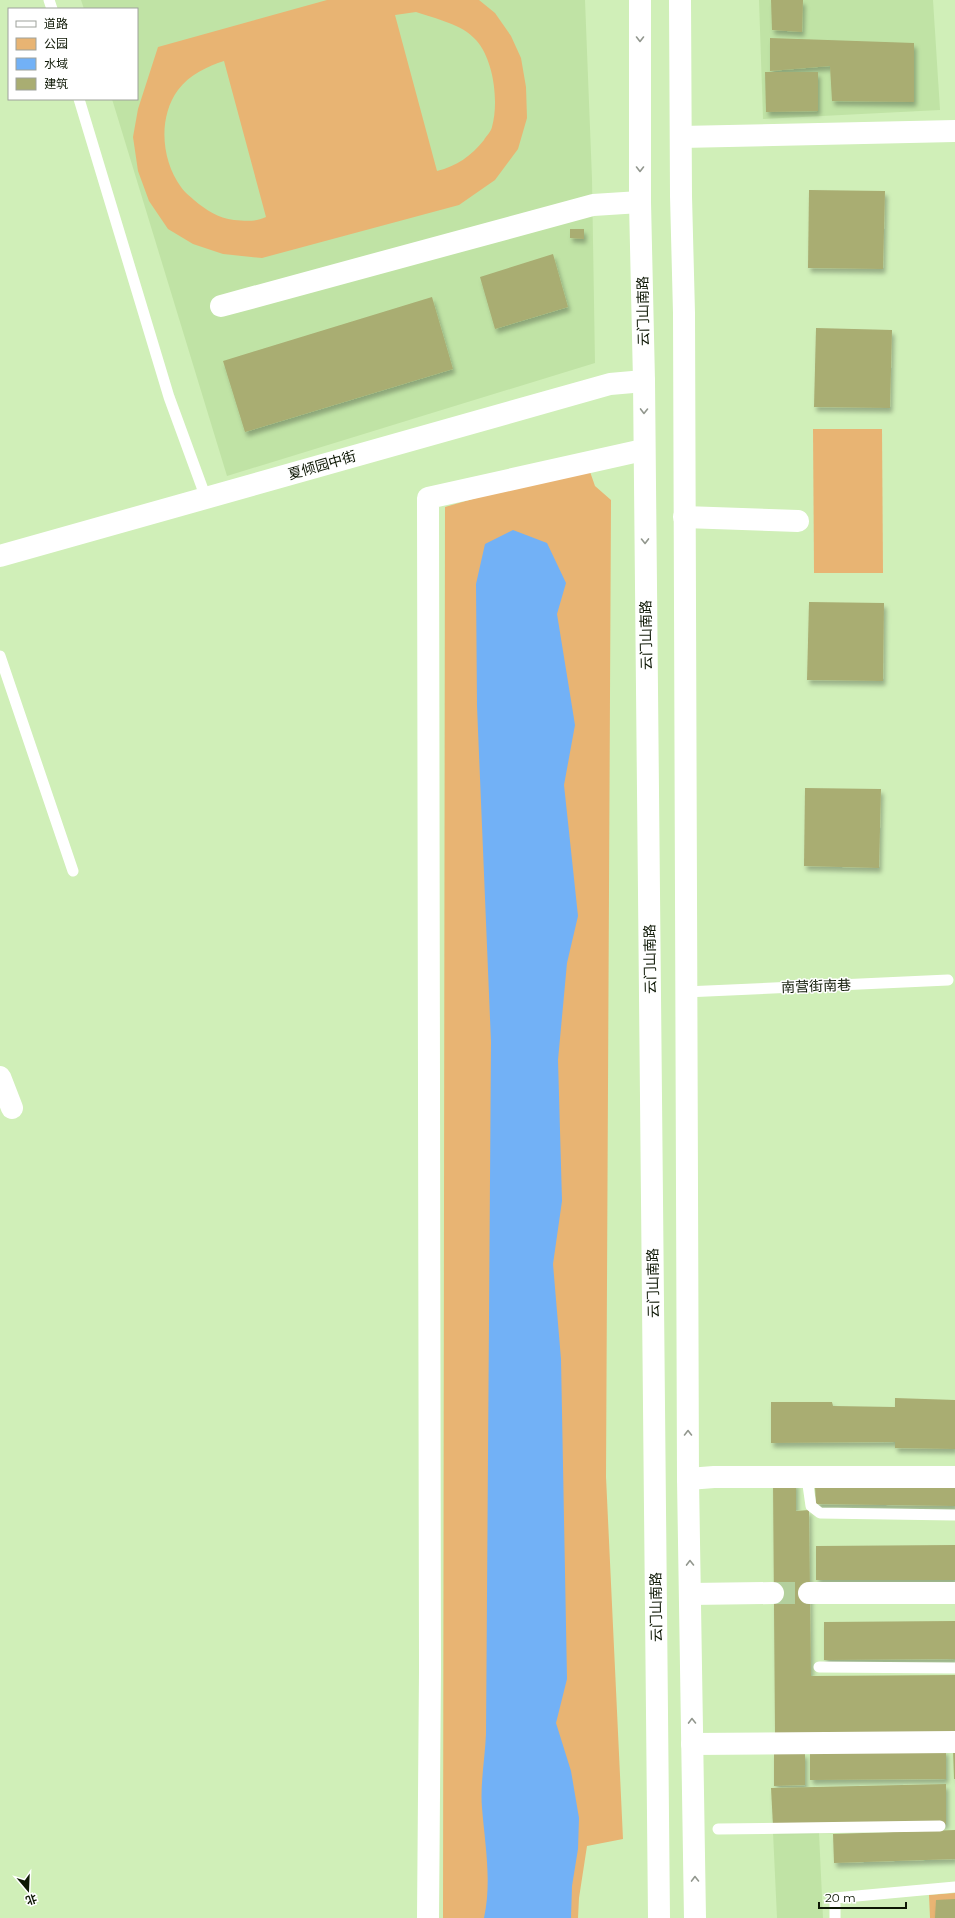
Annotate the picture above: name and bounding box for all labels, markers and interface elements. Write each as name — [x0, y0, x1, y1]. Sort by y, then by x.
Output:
legend — [8, 8, 138, 100]
text: 道路 — [44, 16, 68, 31]
text: 公园 — [44, 36, 68, 51]
one-way arrow — [636, 36, 644, 42]
text: 水域 — [44, 56, 68, 71]
text: 建筑 — [44, 76, 68, 91]
one-way arrow — [636, 166, 644, 172]
street label: 云门山南路 — [633, 276, 653, 346]
one-way arrow — [640, 408, 648, 414]
street label: 夏倾园中街 — [286, 447, 358, 483]
one-way arrow — [641, 538, 649, 544]
street label: 云门山南路 — [636, 600, 656, 670]
street label: 云门山南路 — [640, 924, 660, 994]
street label: 南营街南巷 — [781, 976, 851, 996]
street label: 云门山南路 — [643, 1248, 663, 1318]
one-way arrow — [684, 1430, 692, 1436]
one-way arrow — [686, 1560, 694, 1566]
street label: 云门山南路 — [646, 1572, 666, 1642]
one-way arrow — [688, 1718, 696, 1724]
north arrow — [8, 1870, 48, 1910]
one-way arrow — [690, 1876, 699, 1882]
scale bar — [819, 1884, 906, 1910]
text: 20 m — [825, 1890, 856, 1905]
text: 北 — [24, 1891, 39, 1908]

